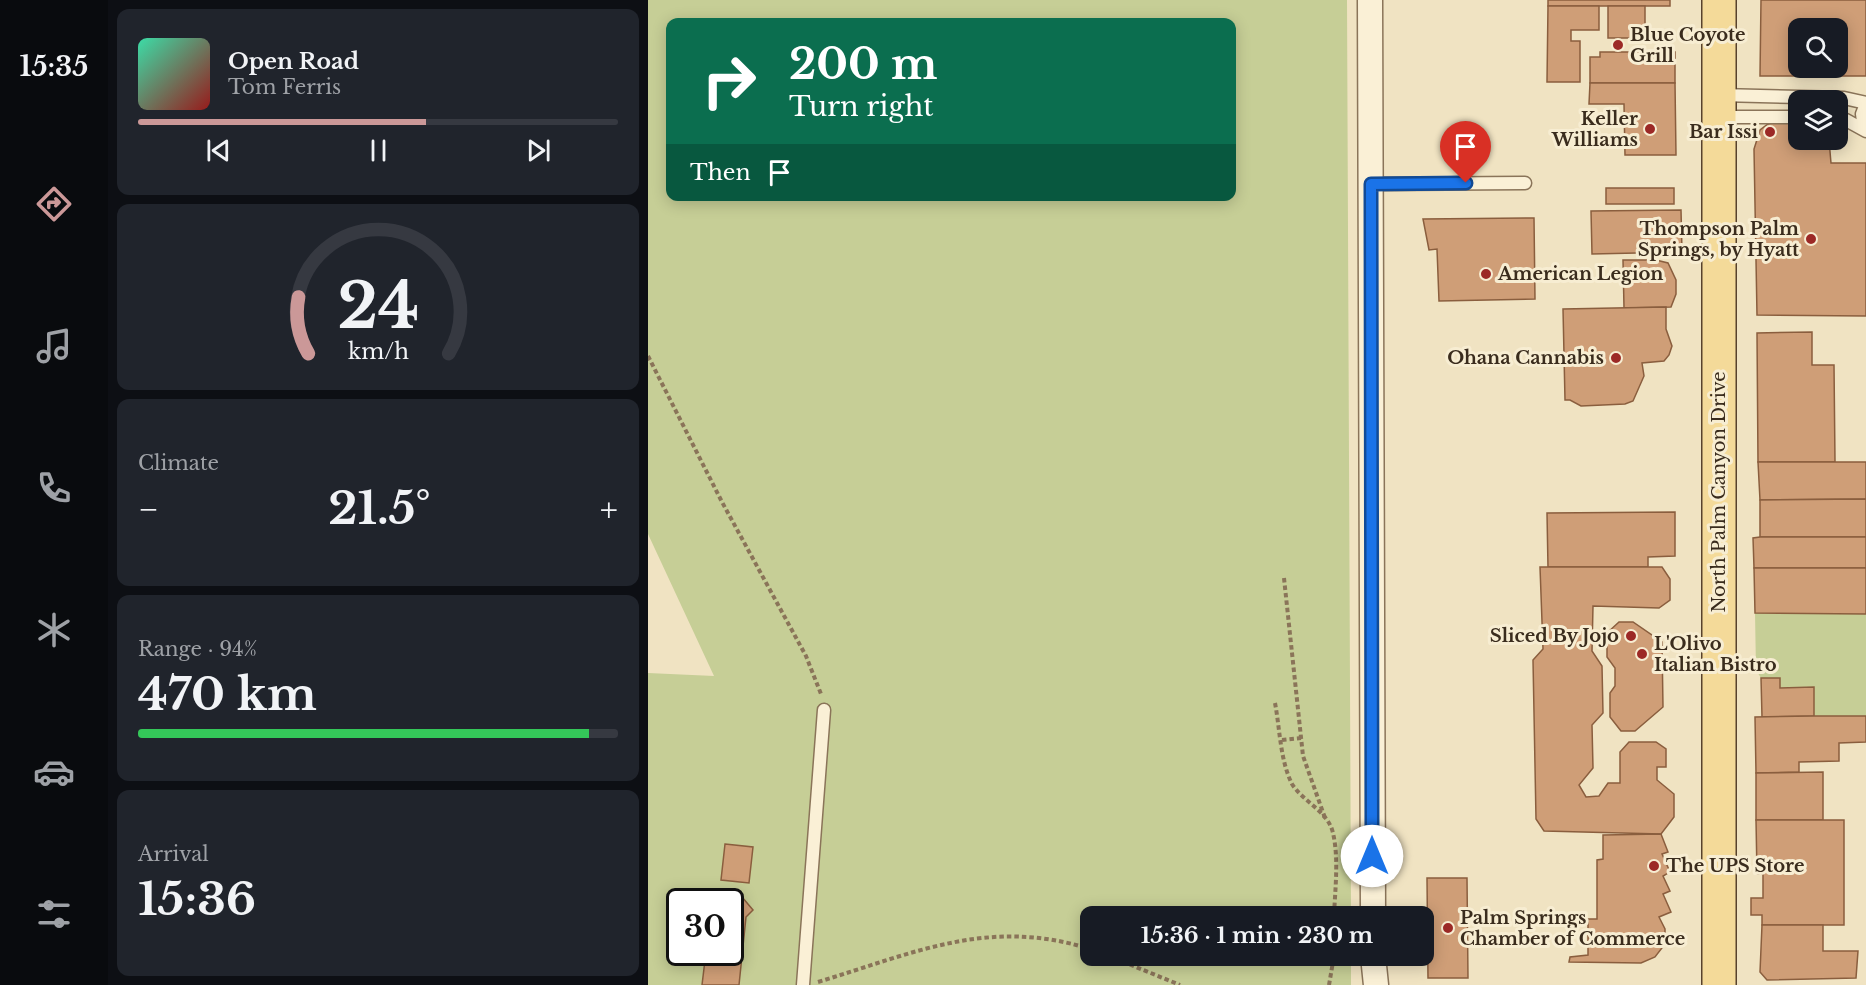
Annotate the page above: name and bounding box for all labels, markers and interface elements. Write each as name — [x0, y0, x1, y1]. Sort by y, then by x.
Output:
map controls — [1788, 18, 1848, 150]
button: search — [1788, 18, 1848, 78]
place label: Blue Coyote Grill — [1630, 24, 1746, 67]
text: 200 m — [789, 38, 937, 90]
marker: Blue Coyote Grill — [1611, 38, 1625, 52]
icon: right — [690, 42, 768, 120]
text: Open Road — [228, 48, 359, 75]
text: 15:35 — [20, 50, 88, 83]
text: Tom Ferris — [228, 75, 341, 99]
text: Turn right — [789, 90, 933, 123]
button: layers — [1788, 90, 1848, 150]
place label: Keller Williams — [1551, 108, 1638, 151]
pin — [1440, 121, 1491, 183]
place label: Bar Issi — [1689, 121, 1758, 143]
marker: Keller Williams — [1643, 122, 1657, 136]
marker: Bar Issi — [1763, 125, 1777, 139]
icon: arrive — [1449, 130, 1482, 163]
icon: previous — [202, 134, 235, 167]
icon: pause — [362, 134, 395, 167]
icon: next — [522, 134, 555, 167]
icon: arrive — [763, 156, 796, 189]
text: Then — [690, 159, 751, 186]
icon: directions — [33, 183, 75, 225]
place label: Thompson Palm Springs, by Hyatt — [1638, 218, 1799, 261]
marker: Thompson Palm Springs, by Hyatt — [1804, 232, 1818, 246]
place label: American Legion — [1497, 263, 1663, 285]
text: 24 — [337, 267, 419, 345]
marker: American Legion — [1479, 267, 1493, 281]
icon: music — [33, 325, 75, 367]
text: km/h — [348, 339, 409, 366]
place label: Ohana Cannabis — [1447, 347, 1604, 369]
marker: Ohana Cannabis — [1609, 351, 1623, 365]
street label: North Palm Canyon Drive — [1708, 371, 1730, 613]
text: Climate — [138, 451, 219, 475]
icon: phone — [33, 467, 75, 509]
text: 21.5° — [328, 480, 431, 536]
text: − — [138, 489, 159, 530]
text: + — [600, 489, 618, 530]
icon: climate — [33, 609, 75, 651]
place label: Sliced By Jojo — [1490, 625, 1619, 647]
marker: Sliced By Jojo — [1624, 629, 1638, 643]
place label: L'Olivo Italian Bistro — [1654, 633, 1777, 676]
text: Range · 94% — [138, 637, 257, 661]
marker: L'Olivo Italian Bistro — [1635, 647, 1649, 661]
text: 470 km — [138, 666, 317, 722]
icon: car — [33, 751, 75, 793]
position arrow — [1340, 824, 1404, 888]
text: Arrival — [138, 842, 209, 866]
place label: The UPS Store — [1666, 855, 1805, 877]
marker: The UPS Store — [1647, 859, 1661, 873]
text: 15:36 — [138, 871, 256, 927]
speed limit sign: 30 — [666, 888, 744, 966]
icon: filters — [33, 893, 75, 935]
place label: Palm Springs Chamber of Commerce — [1460, 907, 1685, 950]
marker: Palm Springs Chamber of Commerce — [1441, 921, 1455, 935]
text: 15:36 · 1 min · 230 m — [1141, 922, 1373, 949]

